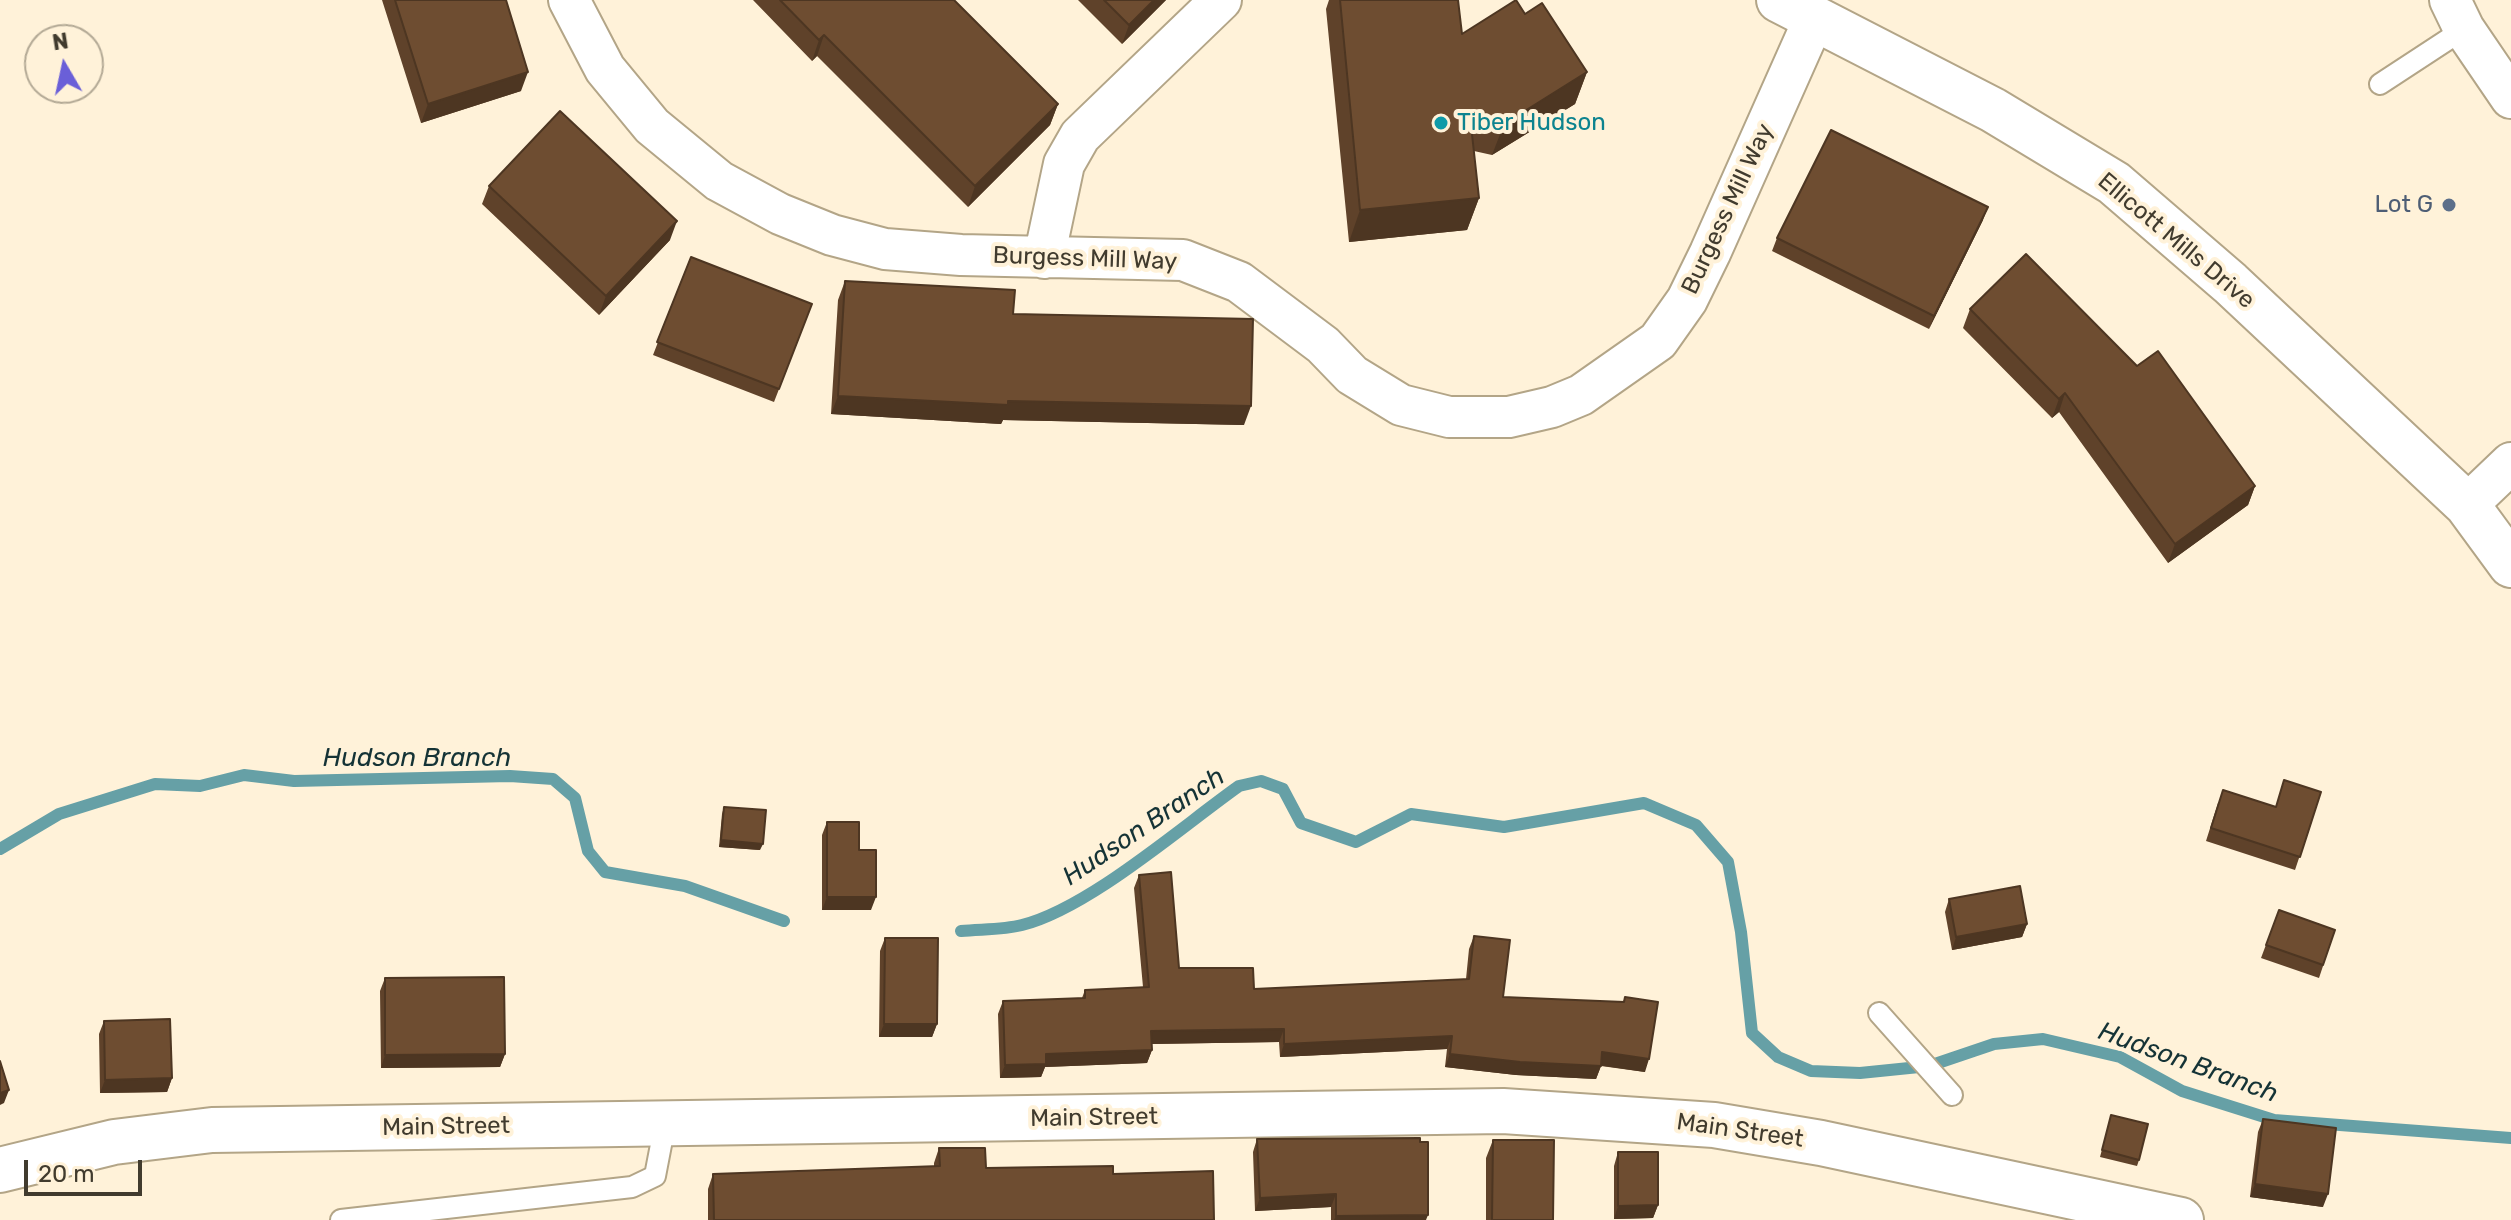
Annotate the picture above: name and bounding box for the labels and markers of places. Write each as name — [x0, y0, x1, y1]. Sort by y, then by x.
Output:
place label: Tiber Hudson — [1457, 109, 1606, 137]
marker: Tiber Hudson — [1432, 114, 1450, 132]
place label: Lot G — [2374, 191, 2433, 219]
marker: Lot G — [2440, 196, 2458, 214]

